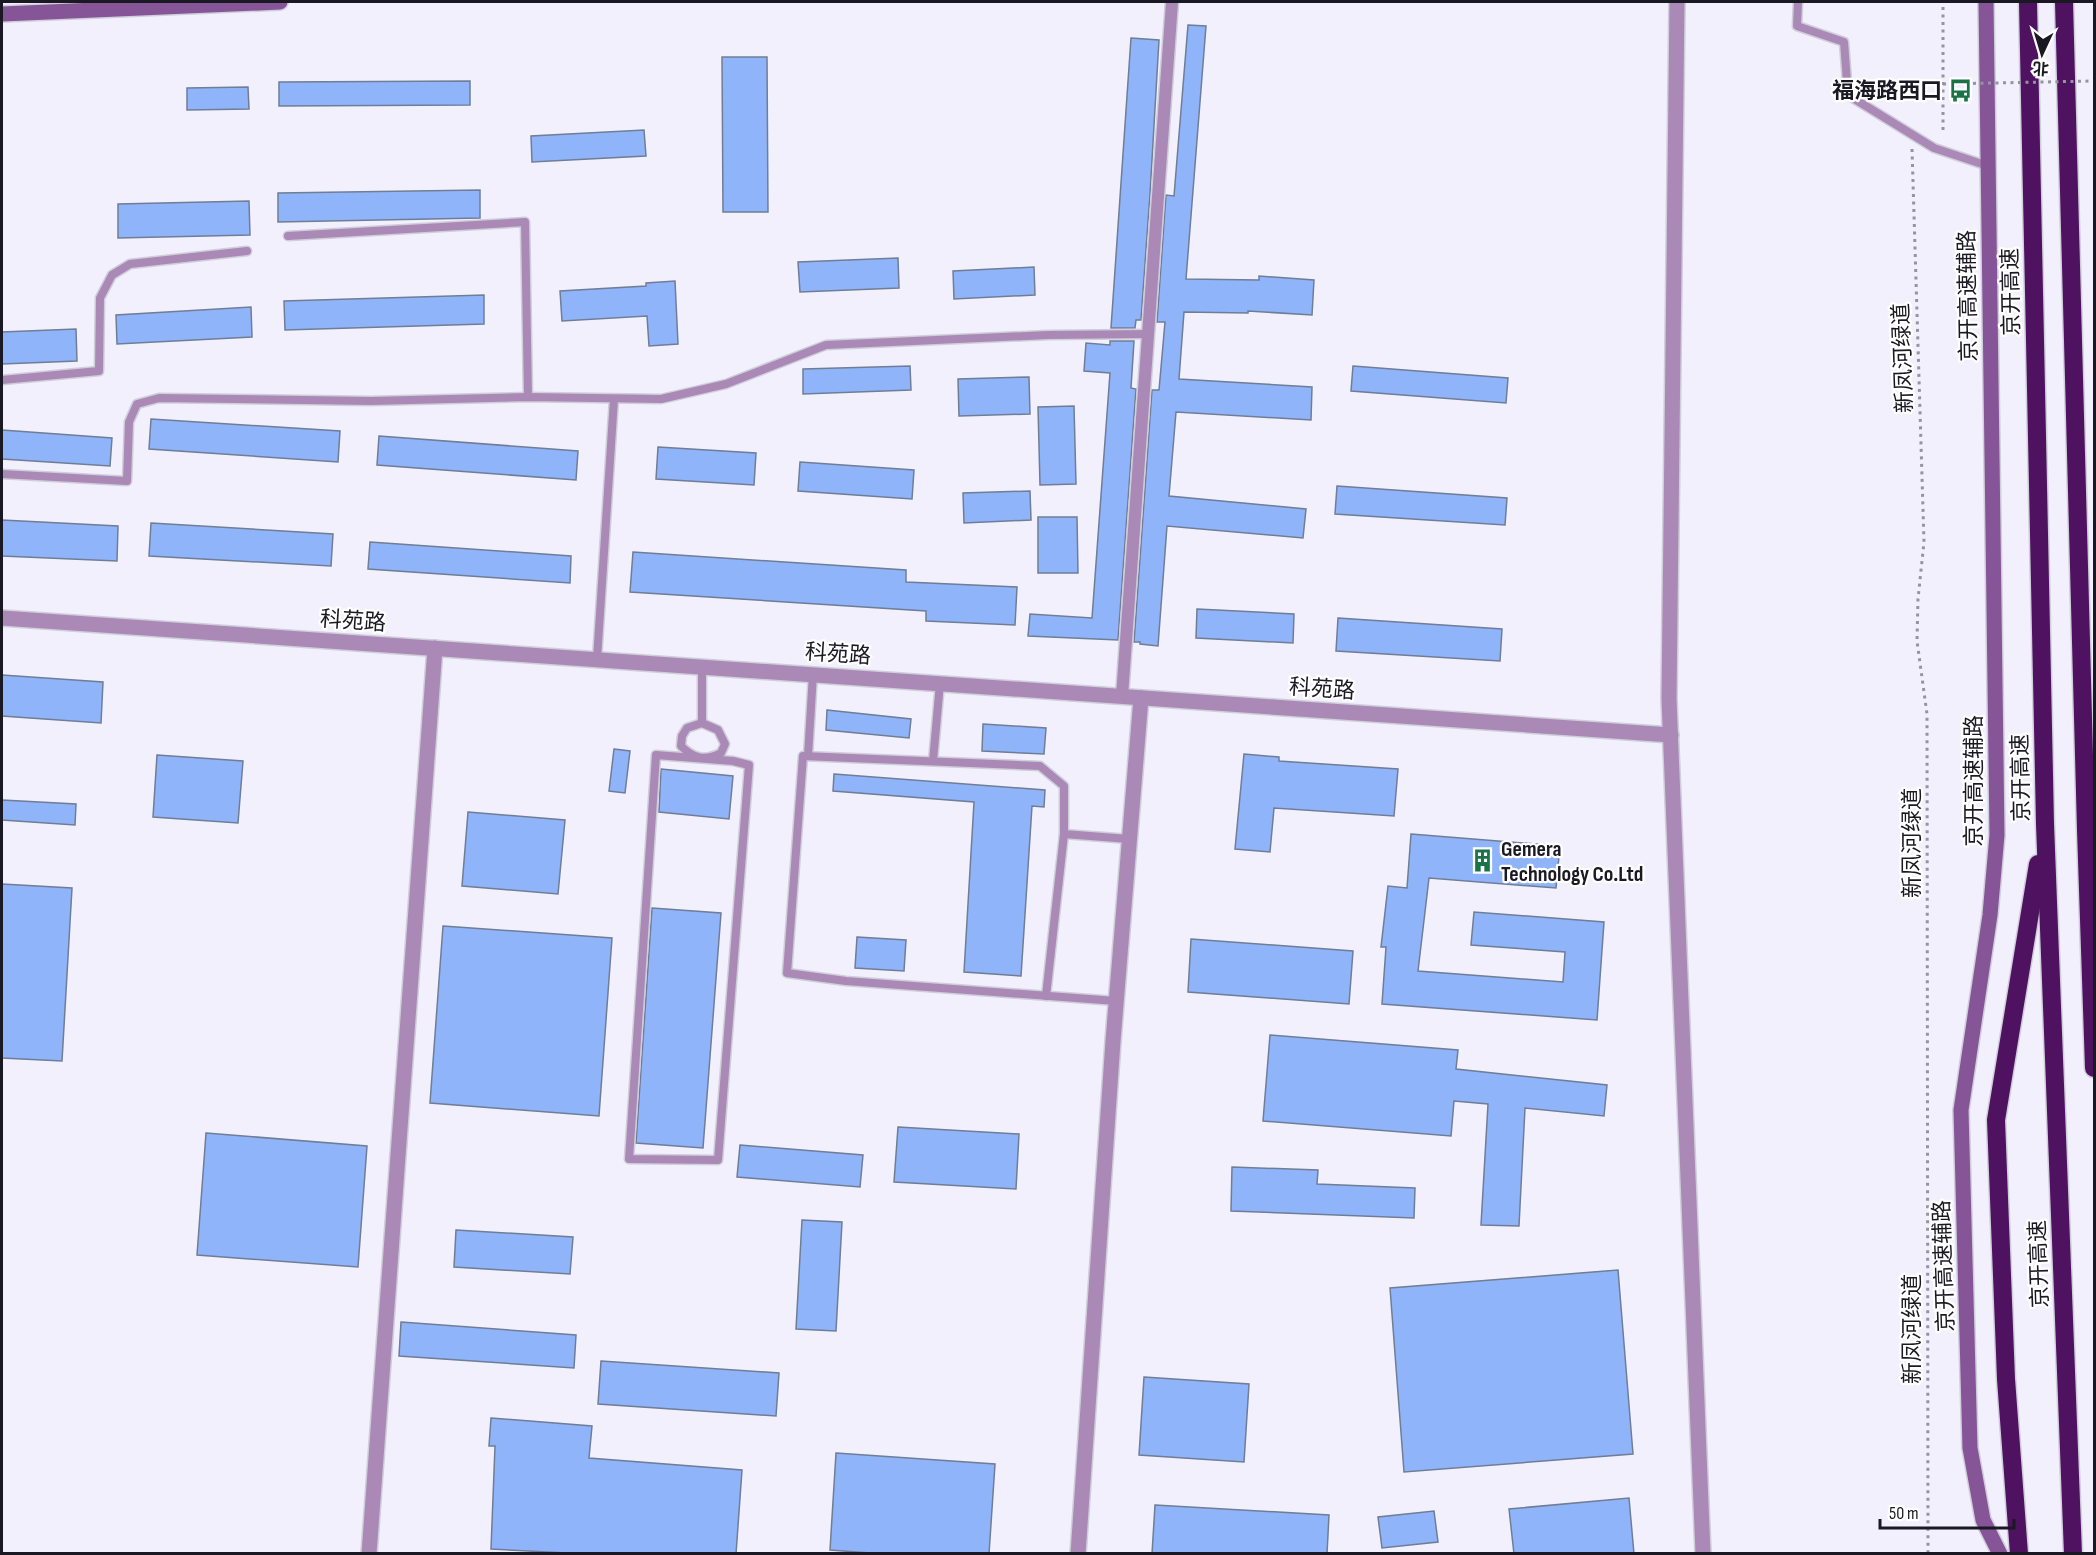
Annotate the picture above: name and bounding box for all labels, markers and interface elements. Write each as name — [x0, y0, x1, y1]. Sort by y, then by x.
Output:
north arrow — [2012, 24, 2072, 84]
text: 北 — [2032, 57, 2050, 78]
bus stop icon: 福海路西口 — [1947, 77, 1973, 103]
place label: 福海路西口 — [1832, 78, 1942, 105]
street label: 京开高速辅路 — [1954, 230, 1983, 362]
street label: 京开高速 — [1997, 248, 2026, 336]
street label: 新凤河绿道 — [1888, 303, 1919, 413]
street label: 科苑路 — [319, 606, 387, 637]
street label: 科苑路 — [804, 639, 872, 670]
street label: 科苑路 — [1288, 674, 1356, 705]
street label: 京开高速辅路 — [1961, 715, 1988, 847]
street label: 京开高速 — [2007, 734, 2036, 822]
street label: 新凤河绿道 — [1899, 788, 1926, 898]
place label: Gemera Technology Co.Ltd — [1501, 836, 1643, 888]
building icon: Gemera Technology Co.Ltd — [1470, 848, 1496, 874]
street label: 京开高速辅路 — [1929, 1200, 1960, 1332]
street label: 京开高速 — [2024, 1219, 2055, 1308]
street label: 新凤河绿道 — [1899, 1274, 1926, 1384]
scale bar — [1880, 1492, 2014, 1530]
text: 50 m — [1889, 1503, 1919, 1524]

